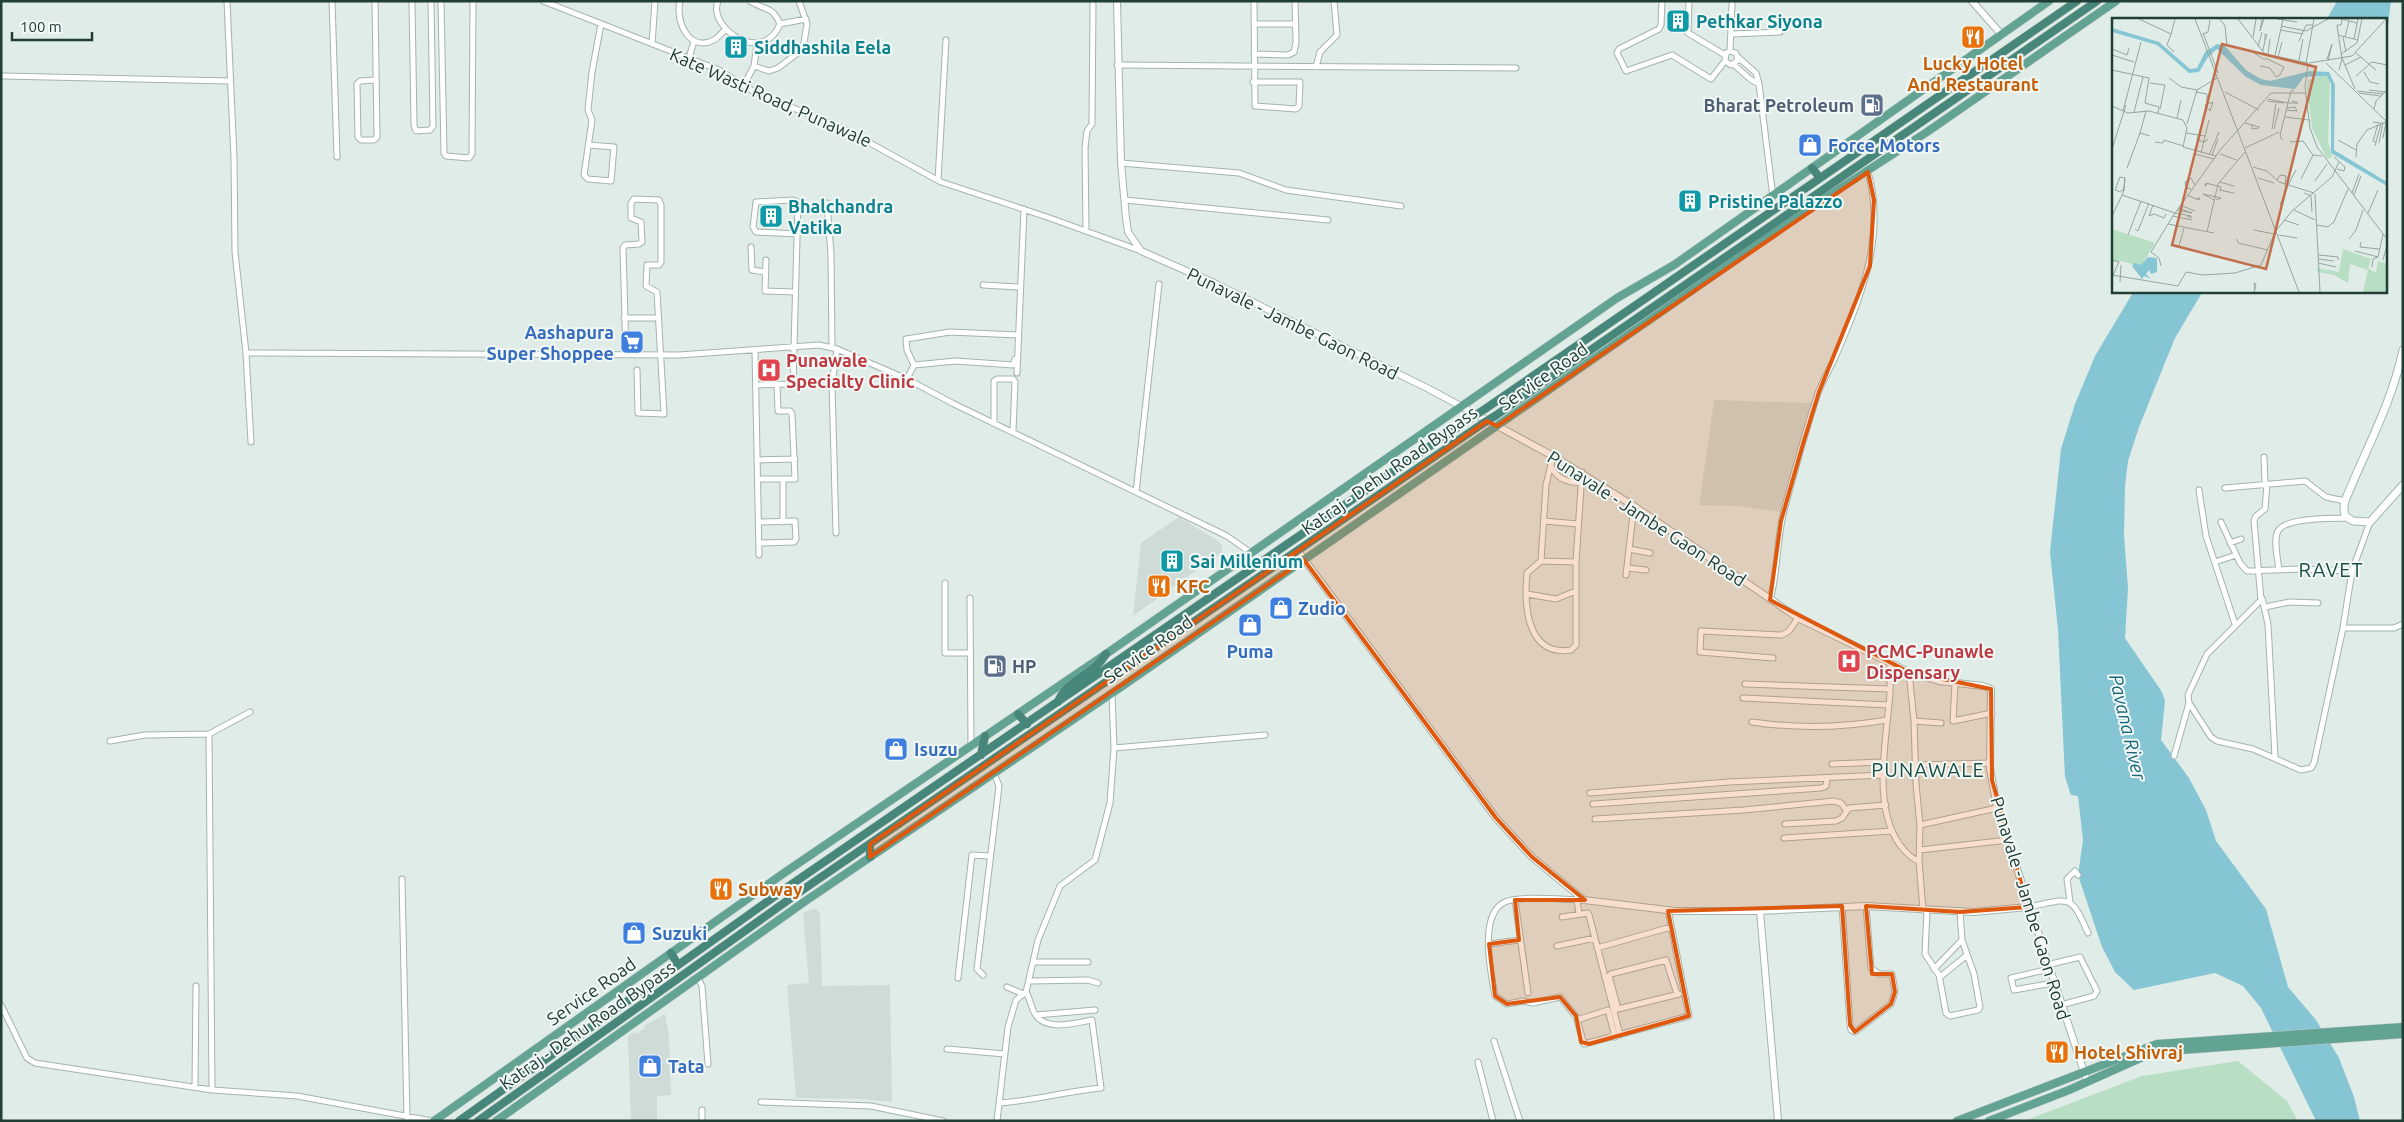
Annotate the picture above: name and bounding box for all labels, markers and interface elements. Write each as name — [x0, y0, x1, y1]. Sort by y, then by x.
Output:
building icon: Pethkar Siyona — [1665, 8, 1691, 34]
scale bar — [12, 10, 92, 42]
place label: Pethkar Siyona — [1696, 11, 1823, 31]
text: 100 m — [20, 18, 62, 35]
inset map — [2112, 18, 2386, 292]
restaurant icon: Lucky Hotel And Restaurant — [1960, 24, 1986, 50]
building icon: Siddhashila Eela — [723, 34, 749, 60]
place label: Siddhashila Eela — [754, 37, 891, 57]
street label: Kate Wasti Road, Punawale — [667, 43, 875, 151]
place label: Lucky Hotel And Restaurant — [1907, 53, 2039, 94]
fuel station icon: Bharat Petroleum — [1859, 92, 1885, 118]
place label: Bharat Petroleum — [1704, 95, 1854, 115]
shop icon: Force Motors — [1797, 132, 1823, 158]
place label: Force Motors — [1828, 135, 1940, 155]
building icon: Pristine Palazzo — [1677, 188, 1703, 214]
place label: Pristine Palazzo — [1708, 191, 1843, 211]
place label: Bhalchandra Vatika — [788, 196, 893, 237]
building icon: Bhalchandra Vatika — [758, 203, 784, 229]
street label: Punavale - Jambe Gaon Road — [1184, 263, 1402, 383]
place label: Aashapura Super Shoppee — [487, 322, 614, 363]
supermarket icon: Aashapura Super Shoppee — [619, 329, 645, 355]
street label: Service Road — [1495, 338, 1591, 414]
place label: Punawale Specialty Clinic — [786, 350, 915, 391]
hospital icon: Punawale Specialty Clinic — [756, 357, 782, 383]
street label: Katraj - Dehu Road Bypass — [1297, 402, 1481, 538]
street label: Punavale - Jambe Gaon Road — [1544, 446, 1750, 590]
building icon: Sai Millenium — [1159, 548, 1185, 574]
place label: Sai Millenium — [1190, 551, 1303, 571]
district label: RAVET — [2298, 558, 2364, 581]
restaurant icon: KFC — [1146, 573, 1172, 599]
place label: KFC — [1176, 576, 1210, 596]
shop icon: Zudio — [1268, 595, 1294, 621]
place label: Zudio — [1298, 598, 1346, 618]
street label: Service Road — [1100, 611, 1196, 687]
shop icon: Puma — [1237, 612, 1263, 638]
place label: Puma — [1226, 641, 1274, 661]
place label: PCMC-Punawle Dispensary — [1866, 641, 1994, 682]
hospital icon: PCMC-Punawle Dispensary — [1836, 648, 1862, 674]
fuel station icon: HP — [982, 653, 1008, 679]
place label: HP — [1012, 656, 1036, 676]
water label: Pavana River — [2105, 672, 2151, 783]
shop icon: Isuzu — [883, 736, 909, 762]
place label: Isuzu — [914, 739, 958, 759]
district label: PUNAWALE — [1871, 758, 1985, 781]
street label: Punavale - Jambe Gaon Road — [1987, 794, 2075, 1022]
restaurant icon: Subway — [708, 876, 734, 902]
place label: Subway — [738, 879, 803, 899]
shop icon: Suzuki — [621, 920, 647, 946]
place label: Suzuki — [652, 923, 707, 943]
street label: Service Road — [543, 953, 639, 1029]
street label: Katraj - Dehu Road Bypass — [495, 957, 679, 1093]
restaurant icon: Hotel Shivraj — [2044, 1039, 2070, 1065]
place label: Hotel Shivraj — [2074, 1042, 2183, 1062]
shop icon: Tata — [637, 1053, 663, 1079]
place label: Tata — [668, 1056, 705, 1076]

